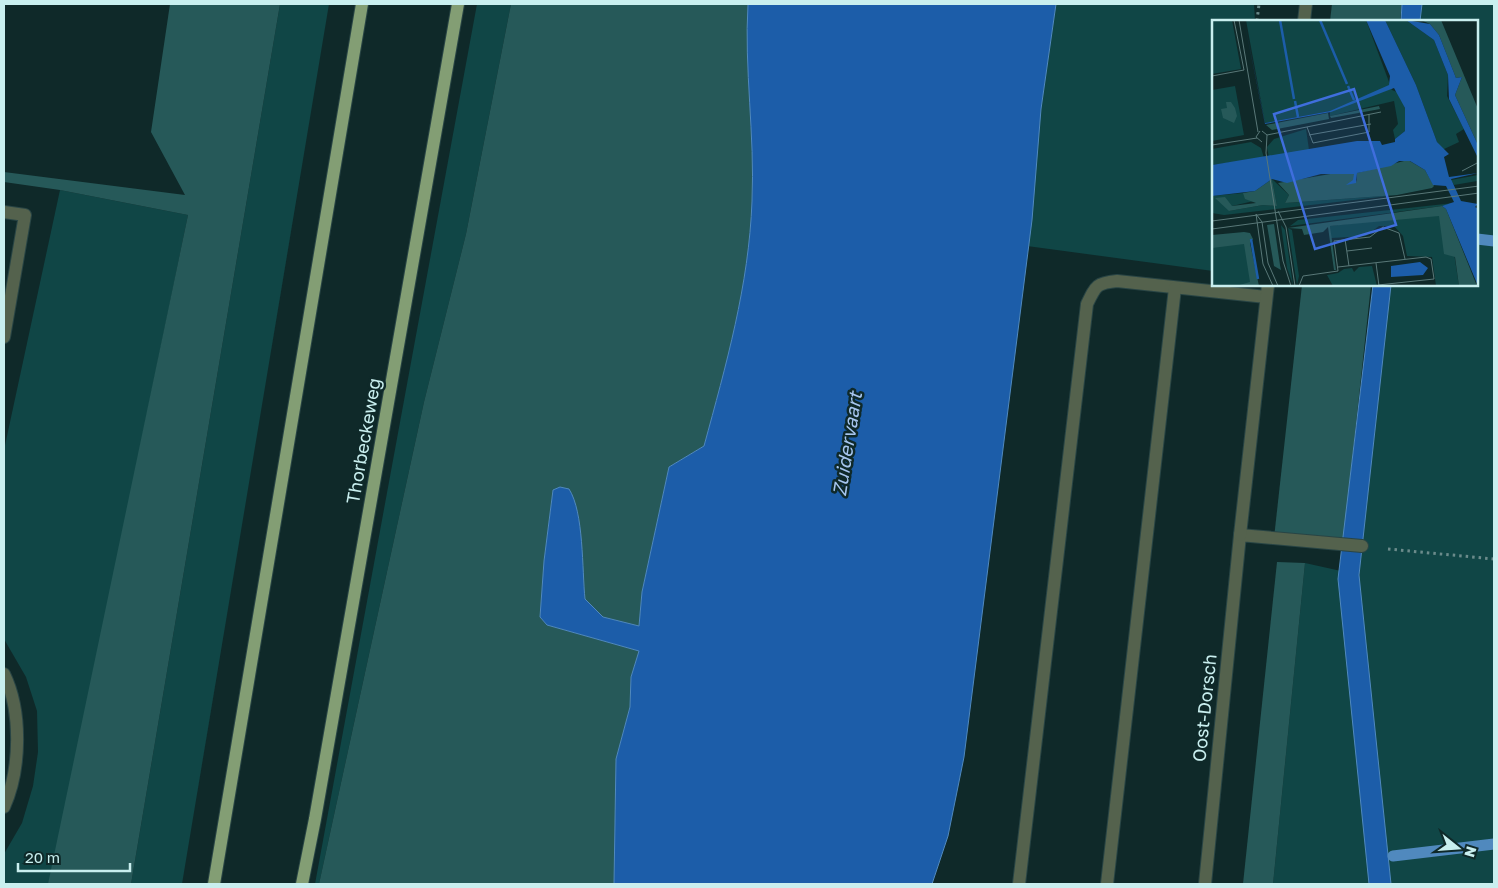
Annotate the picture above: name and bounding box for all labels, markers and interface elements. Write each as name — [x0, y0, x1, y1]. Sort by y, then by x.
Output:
inset map — [1212, 20, 1478, 286]
street label: Thorbeckeweg — [341, 376, 385, 505]
water label: Zuidervaart — [827, 388, 866, 498]
street label: Oost-Dorsch — [1187, 653, 1221, 763]
north arrow — [1433, 823, 1483, 873]
scale bar — [18, 840, 130, 872]
text: N — [1461, 844, 1481, 860]
text: 20 m — [25, 848, 60, 866]

